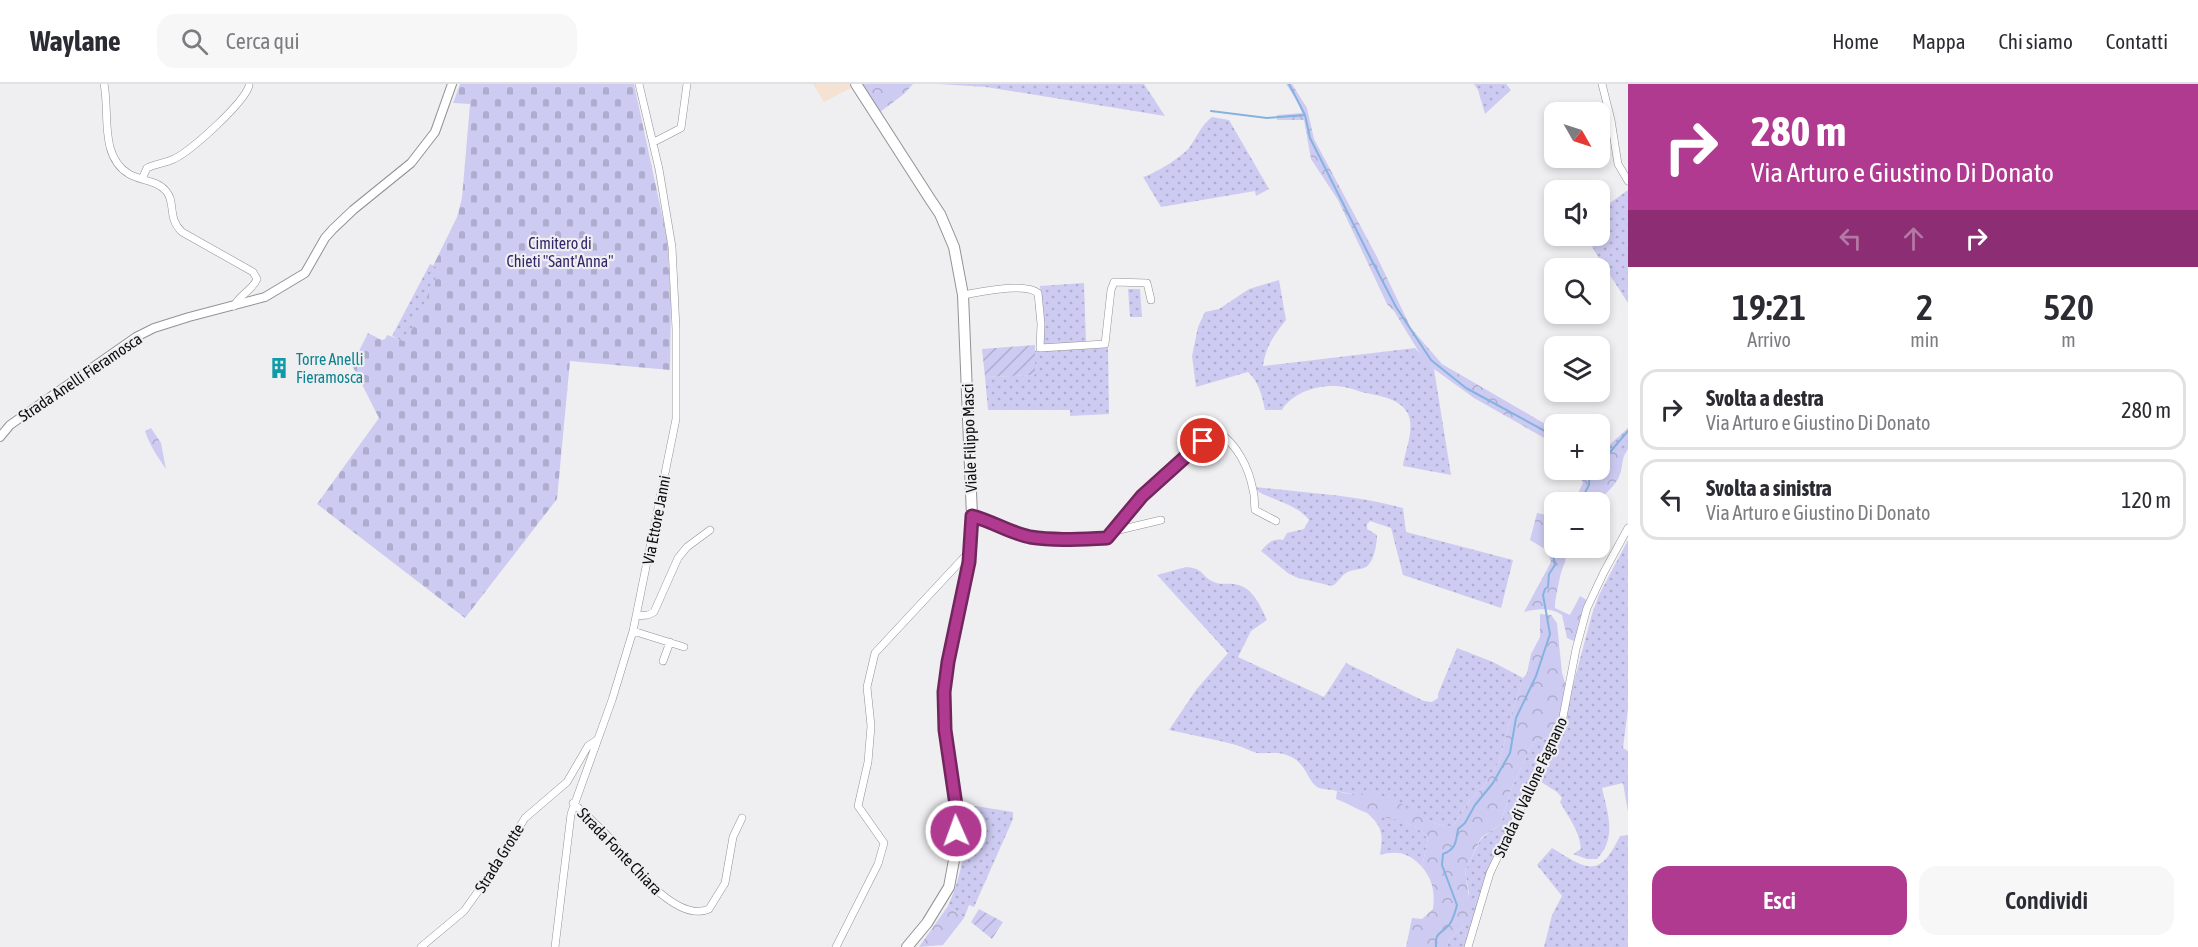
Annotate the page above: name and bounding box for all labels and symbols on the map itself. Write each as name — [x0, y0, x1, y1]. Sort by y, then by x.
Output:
north arrow — [1544, 102, 1610, 168]
park label: Cimitero di Chieti "Sant'Anna" — [507, 234, 613, 270]
street label: Strada Anelli Fieramosca — [15, 329, 145, 425]
place label: Torre Anelli Fieramosca — [296, 350, 364, 386]
building icon: Torre Anelli Fieramosca — [267, 356, 291, 380]
street label: Viale Filippo Masci — [958, 383, 981, 493]
pin — [1177, 415, 1228, 466]
street label: Via Ettore Janni — [639, 474, 673, 566]
street label: Strada di Vallone Fagnano — [1490, 714, 1571, 860]
position arrow — [924, 799, 988, 863]
street label: Strada Fonte Chiara — [574, 804, 666, 898]
street label: Strada Grotte — [471, 820, 527, 896]

